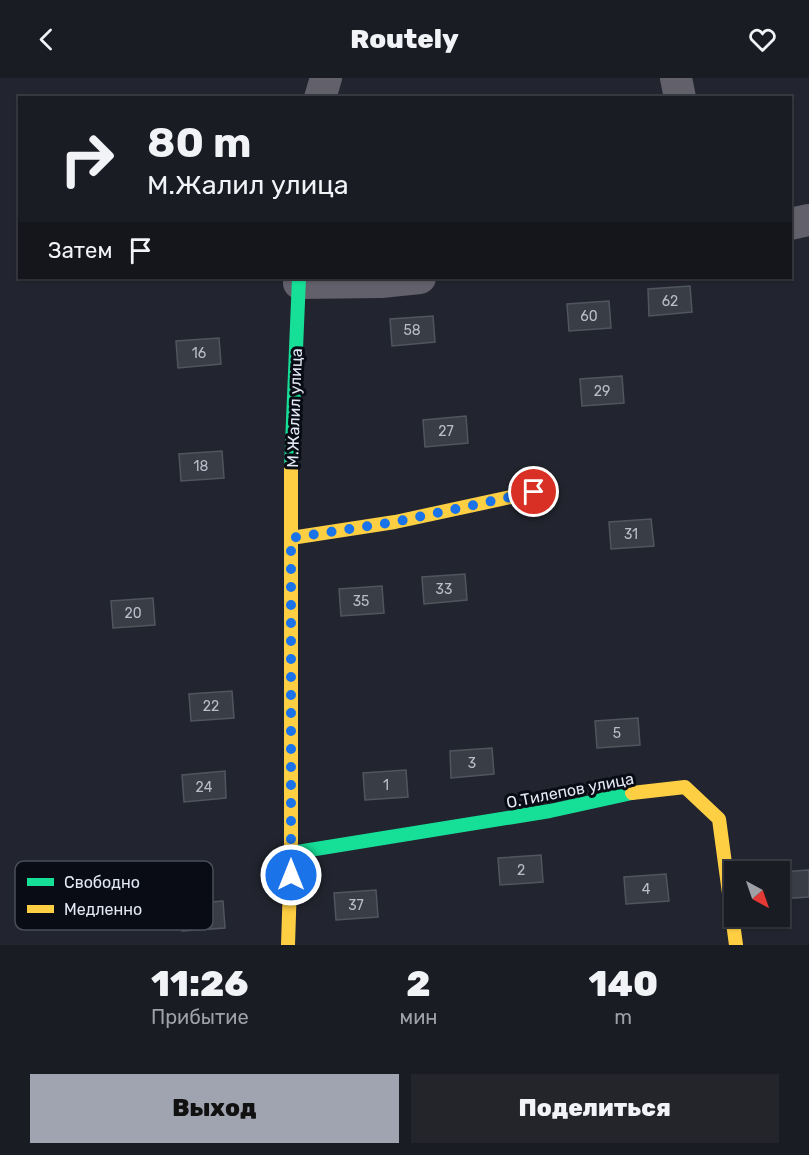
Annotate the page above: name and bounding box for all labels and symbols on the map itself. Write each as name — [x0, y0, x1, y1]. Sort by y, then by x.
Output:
house number: 62 — [662, 293, 678, 310]
house number: 60 — [580, 308, 598, 325]
house number: 58 — [403, 322, 421, 339]
house number: 16 — [192, 345, 206, 362]
street label: М.Жалил улица — [283, 348, 306, 468]
house number: 29 — [594, 383, 610, 400]
house number: 27 — [438, 423, 454, 440]
house number: 18 — [194, 458, 209, 475]
pin — [508, 466, 559, 517]
house number: 31 — [624, 526, 638, 543]
house number: 33 — [436, 581, 452, 598]
house number: 35 — [353, 593, 369, 610]
house number: 20 — [124, 605, 142, 622]
house number: 22 — [203, 698, 219, 715]
house number: 5 — [613, 725, 621, 742]
house number: 3 — [468, 755, 476, 772]
street label: О.Тилепов улица — [505, 769, 635, 812]
house number: 1 — [383, 777, 389, 794]
house number: 24 — [196, 779, 213, 796]
position arrow — [259, 843, 323, 907]
legend — [15, 861, 213, 930]
north arrow — [724, 861, 790, 927]
house number: 2 — [517, 862, 525, 879]
text: Свободно — [64, 873, 140, 892]
house number: 4 — [642, 881, 651, 898]
house number: 37 — [348, 897, 364, 914]
text: Медленно — [64, 900, 142, 919]

